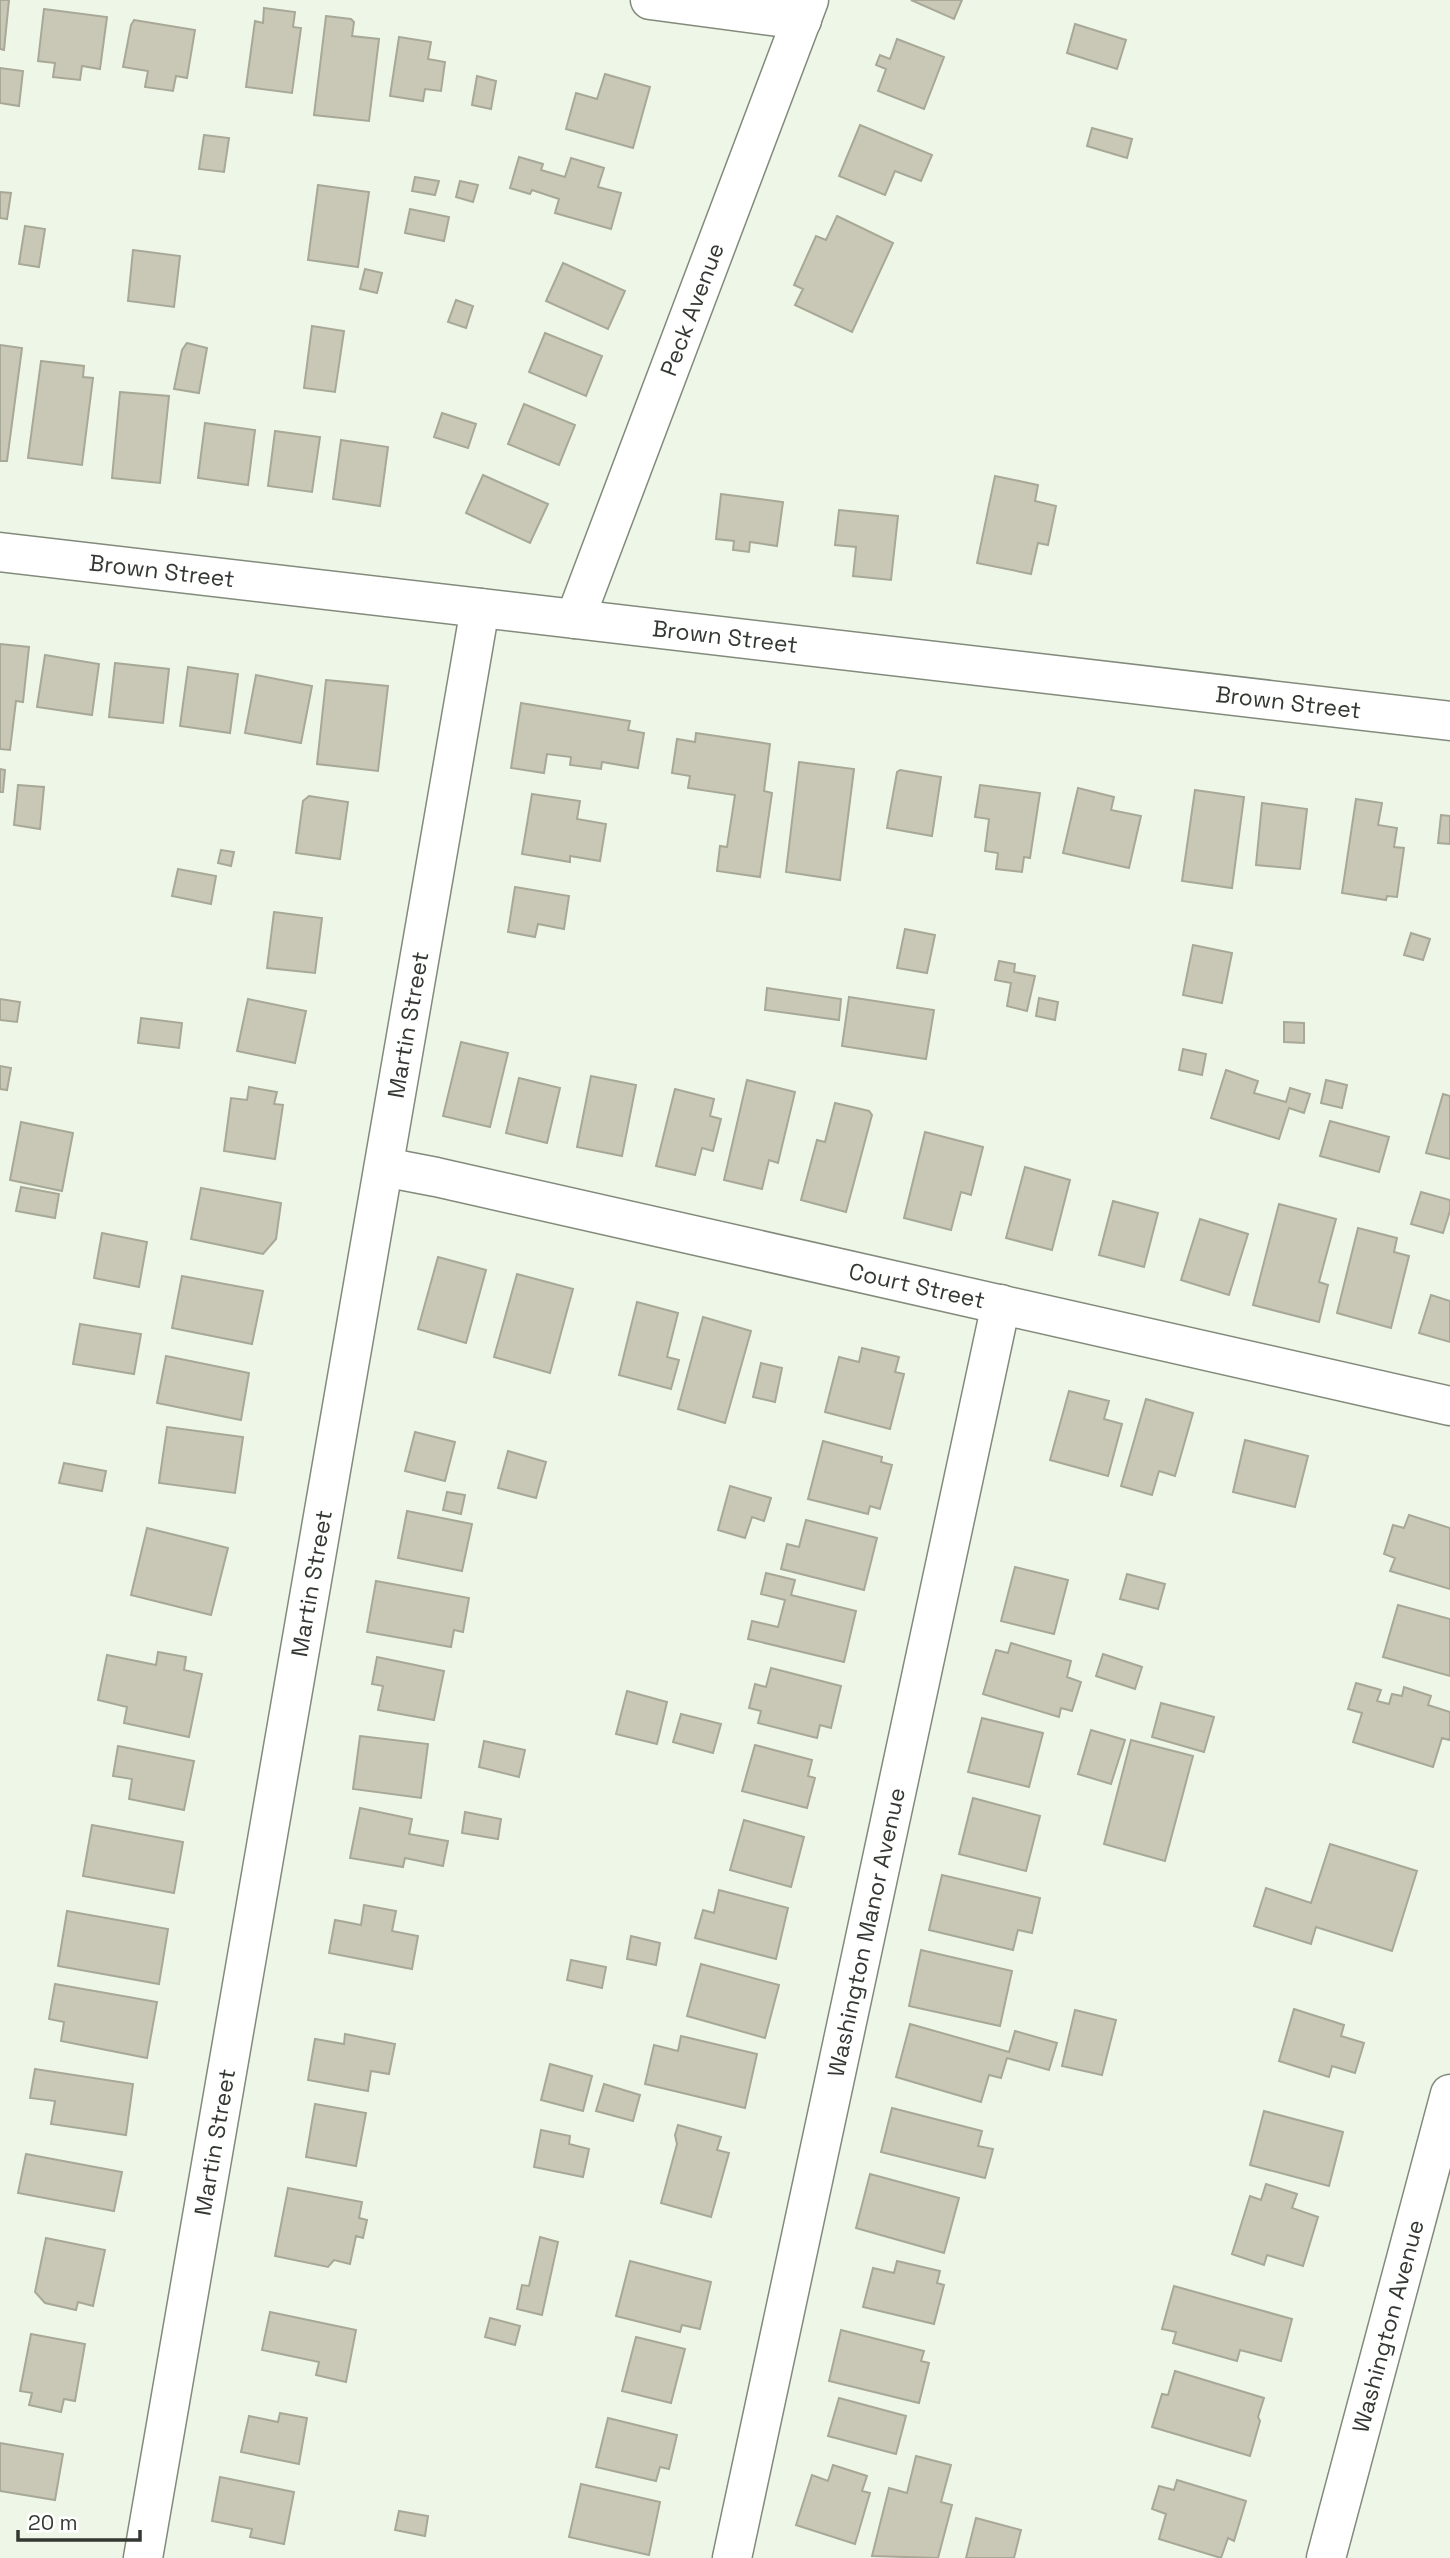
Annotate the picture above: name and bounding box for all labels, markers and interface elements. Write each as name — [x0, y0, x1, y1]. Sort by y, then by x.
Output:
street label: Peck Avenue — [653, 239, 731, 380]
street label: Brown Street — [88, 548, 236, 594]
street label: Brown Street — [651, 613, 799, 660]
street label: Brown Street — [1214, 679, 1363, 726]
street label: Martin Street — [381, 949, 435, 1100]
street label: Court Street — [846, 1256, 988, 1316]
street label: Martin Street — [284, 1508, 339, 1659]
street label: Washington Manor Avenue — [821, 1785, 912, 2080]
street label: Martin Street — [187, 2066, 242, 2218]
street label: Washington Avenue — [1345, 2216, 1431, 2436]
scale bar — [18, 2498, 140, 2542]
text: 20 m — [28, 2509, 78, 2536]

